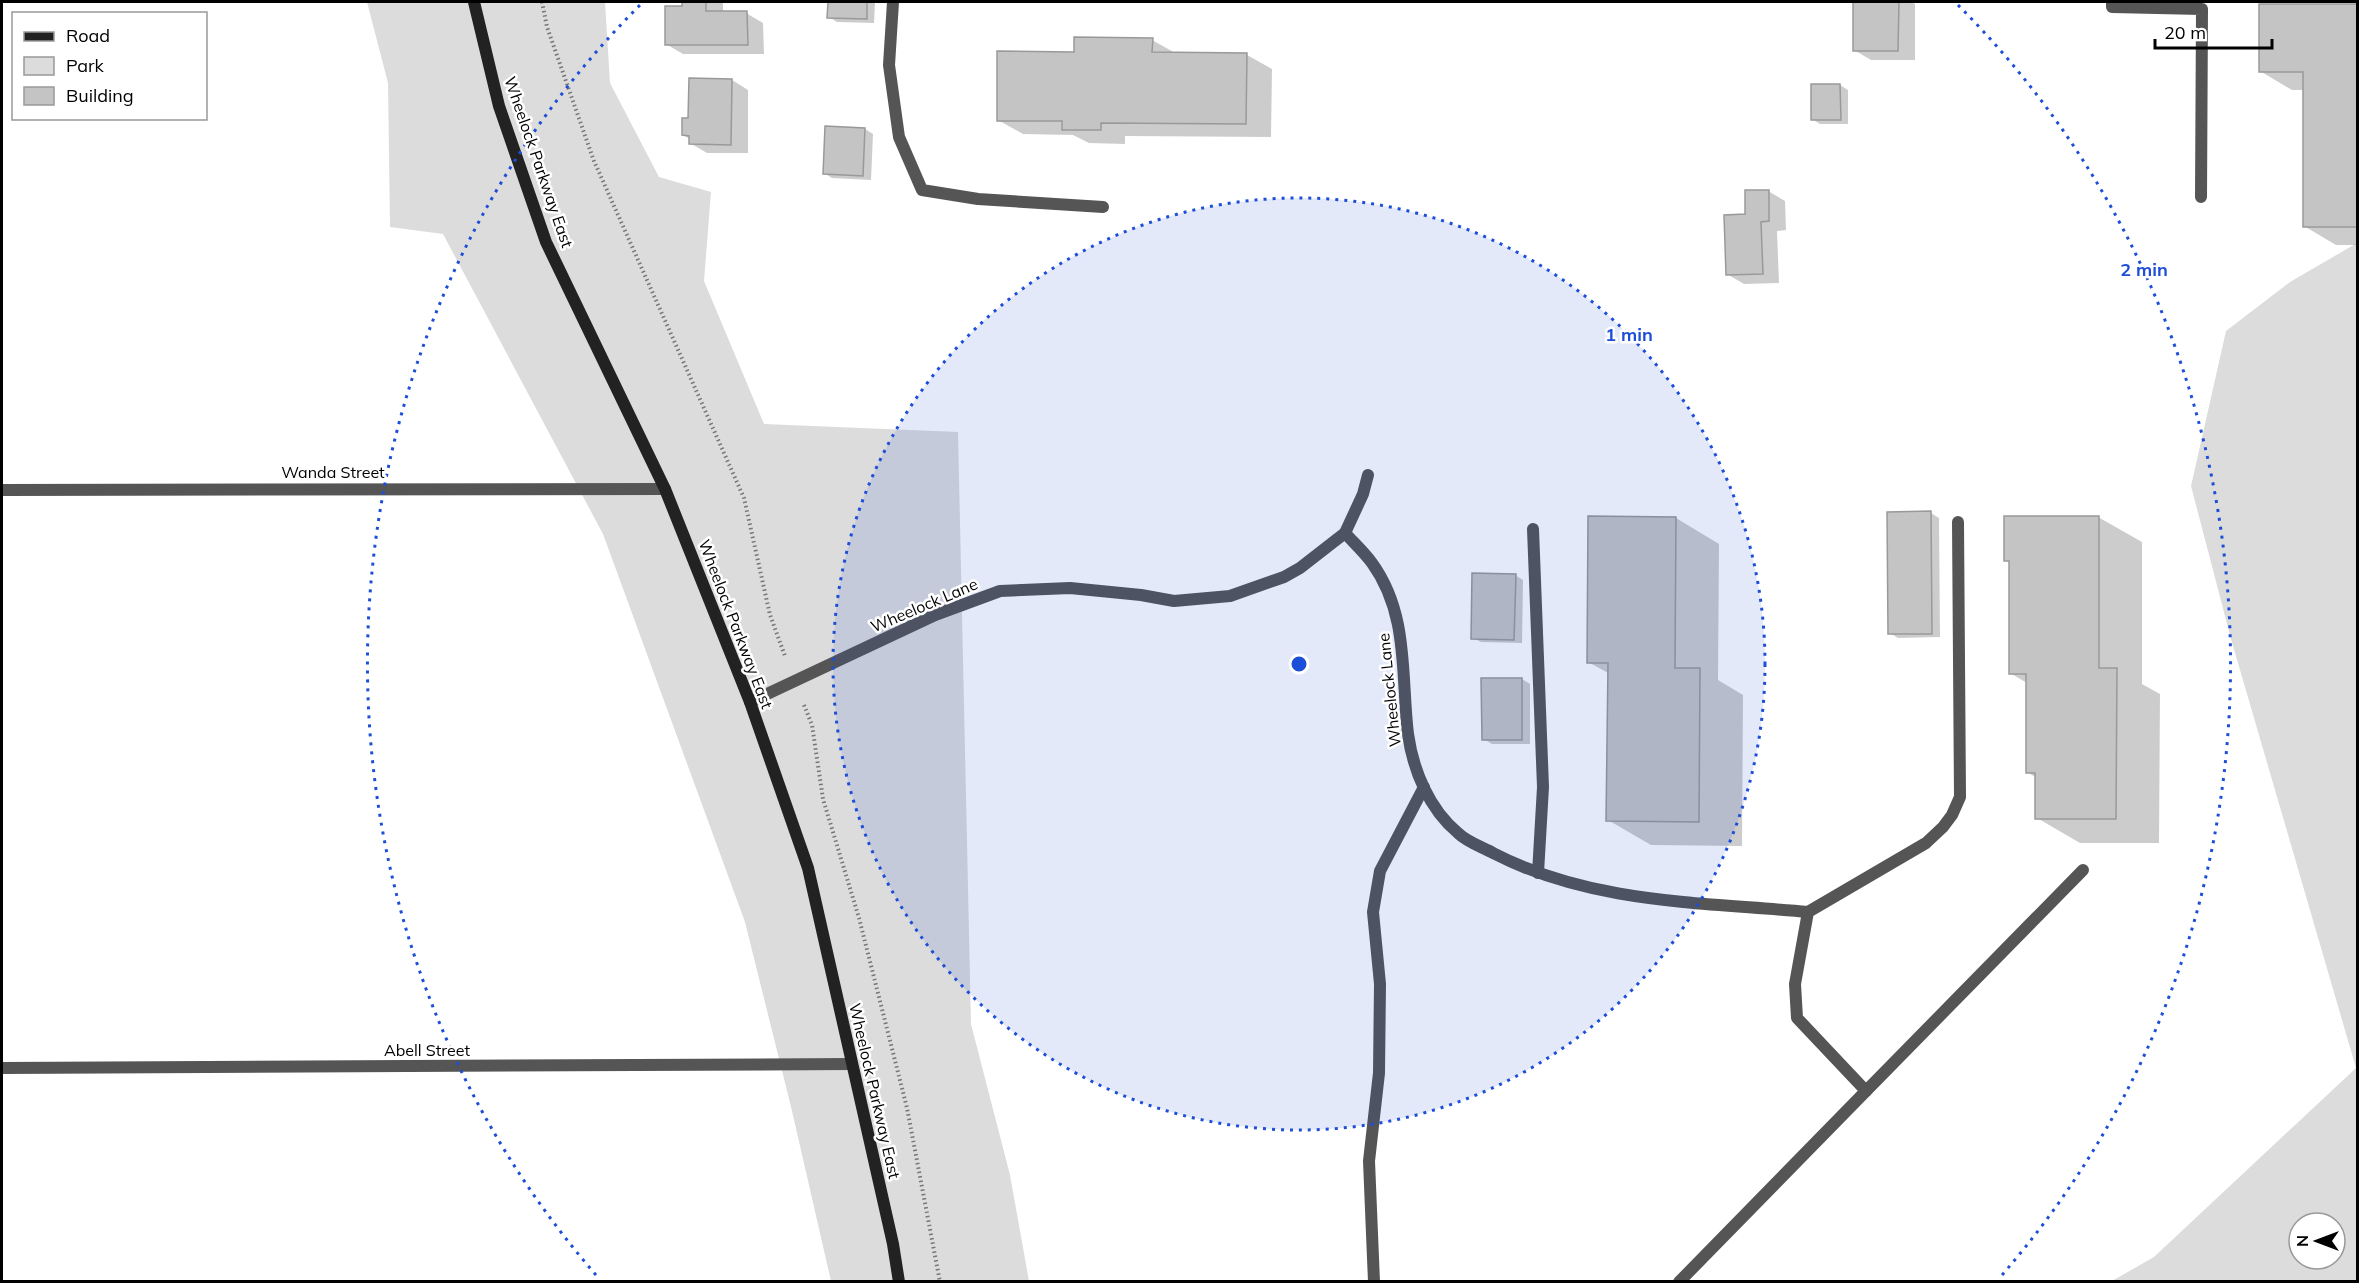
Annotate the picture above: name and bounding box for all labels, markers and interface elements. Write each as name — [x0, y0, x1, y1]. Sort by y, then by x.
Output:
legend — [12, 12, 207, 120]
scale bar — [2155, 12, 2272, 50]
text: 20 m — [2164, 21, 2206, 44]
text: Road — [66, 24, 110, 47]
text: Park — [66, 54, 105, 77]
street label: Wheelock Parkway East — [500, 74, 578, 251]
text: Building — [66, 84, 134, 107]
text: 2 min — [2120, 258, 2168, 281]
text: 1 min — [1605, 323, 1653, 346]
street label: Wanda Street — [281, 462, 385, 482]
street label: Wheelock Parkway East — [694, 537, 778, 712]
street label: Wheelock Lane — [868, 573, 980, 637]
street label: Wheelock Lane — [1373, 632, 1405, 748]
centre of rings — [1289, 654, 1309, 674]
street label: Wheelock Parkway East — [845, 1001, 905, 1181]
street label: Abell Street — [384, 1040, 470, 1060]
north arrow — [2287, 1211, 2347, 1271]
text: N — [2292, 1235, 2312, 1247]

